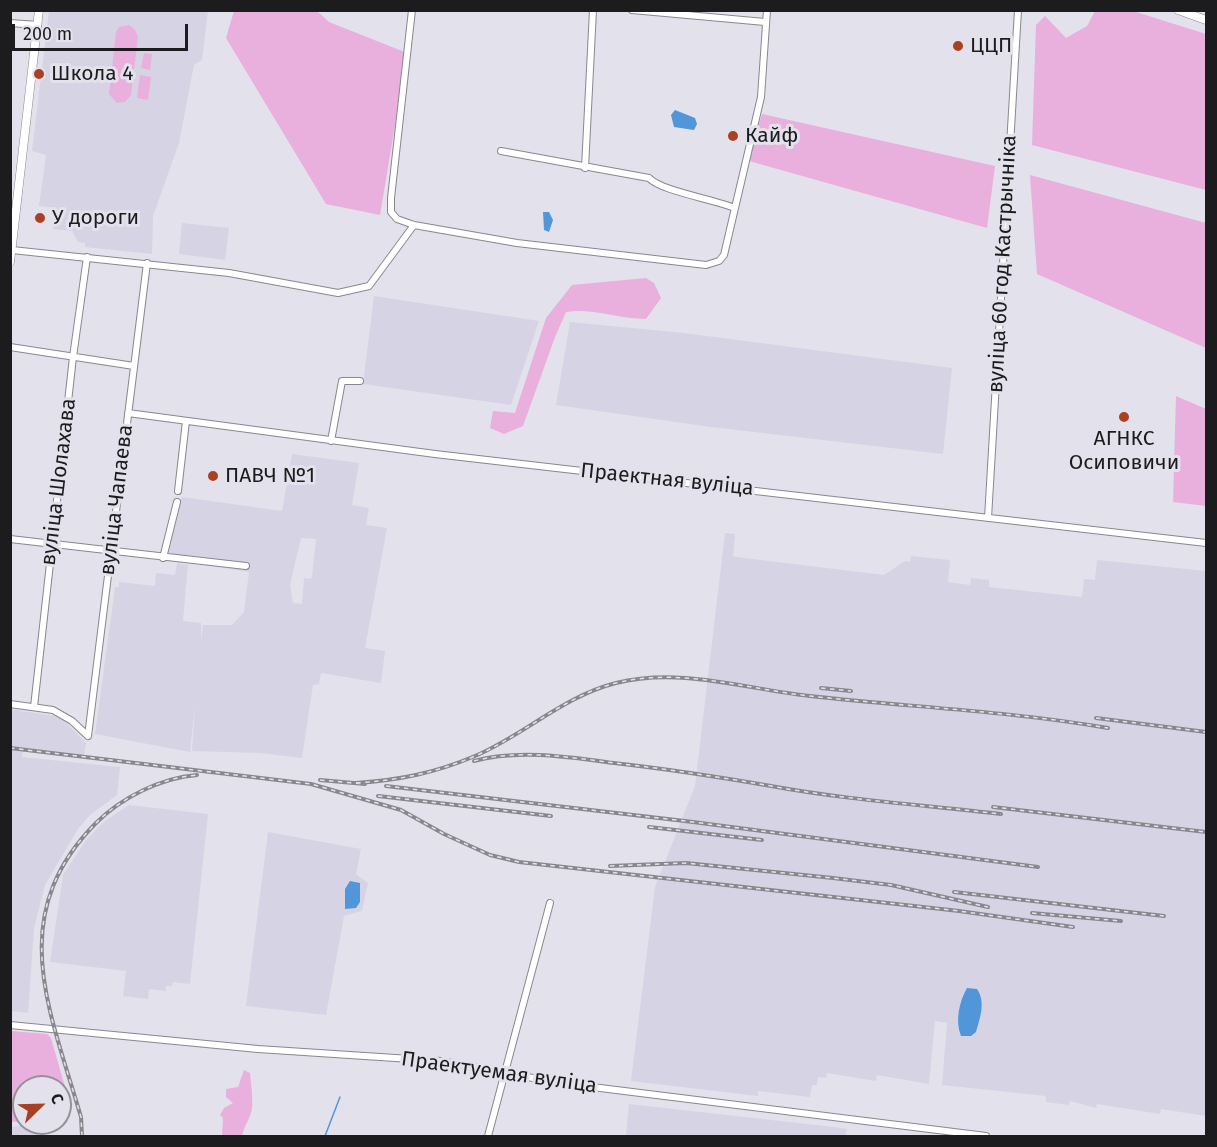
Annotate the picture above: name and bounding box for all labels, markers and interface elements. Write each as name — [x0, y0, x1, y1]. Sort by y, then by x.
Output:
scale bar — [15, 12, 190, 50]
text: 200 m — [23, 23, 72, 45]
place label: ЦЦП — [970, 33, 1012, 59]
marker: ЦЦП — [951, 39, 965, 53]
place label: Школа 4 — [51, 61, 133, 87]
marker: Школа 4 — [32, 67, 46, 81]
place label: Кайф — [745, 123, 798, 149]
marker: Кайф — [726, 129, 740, 143]
street label: вуліца 60 год Кастрычніка — [984, 134, 1022, 394]
place label: У дороги — [52, 205, 139, 231]
marker: У дороги — [33, 211, 47, 225]
street label: вуліца Шолахава — [36, 397, 82, 567]
marker: АГНКС Осиповичи — [1117, 410, 1131, 424]
street label: вуліца Чапаева — [95, 423, 139, 577]
place label: АГНКС Осиповичи — [1069, 426, 1179, 476]
street label: Праектная вуліца — [579, 458, 755, 502]
place label: ПАВЧ №1 — [225, 463, 315, 489]
marker: ПАВЧ №1 — [206, 469, 220, 483]
street label: Праектуемая вуліца — [400, 1047, 598, 1099]
north arrow — [12, 1075, 72, 1135]
text: С — [47, 1091, 68, 1106]

